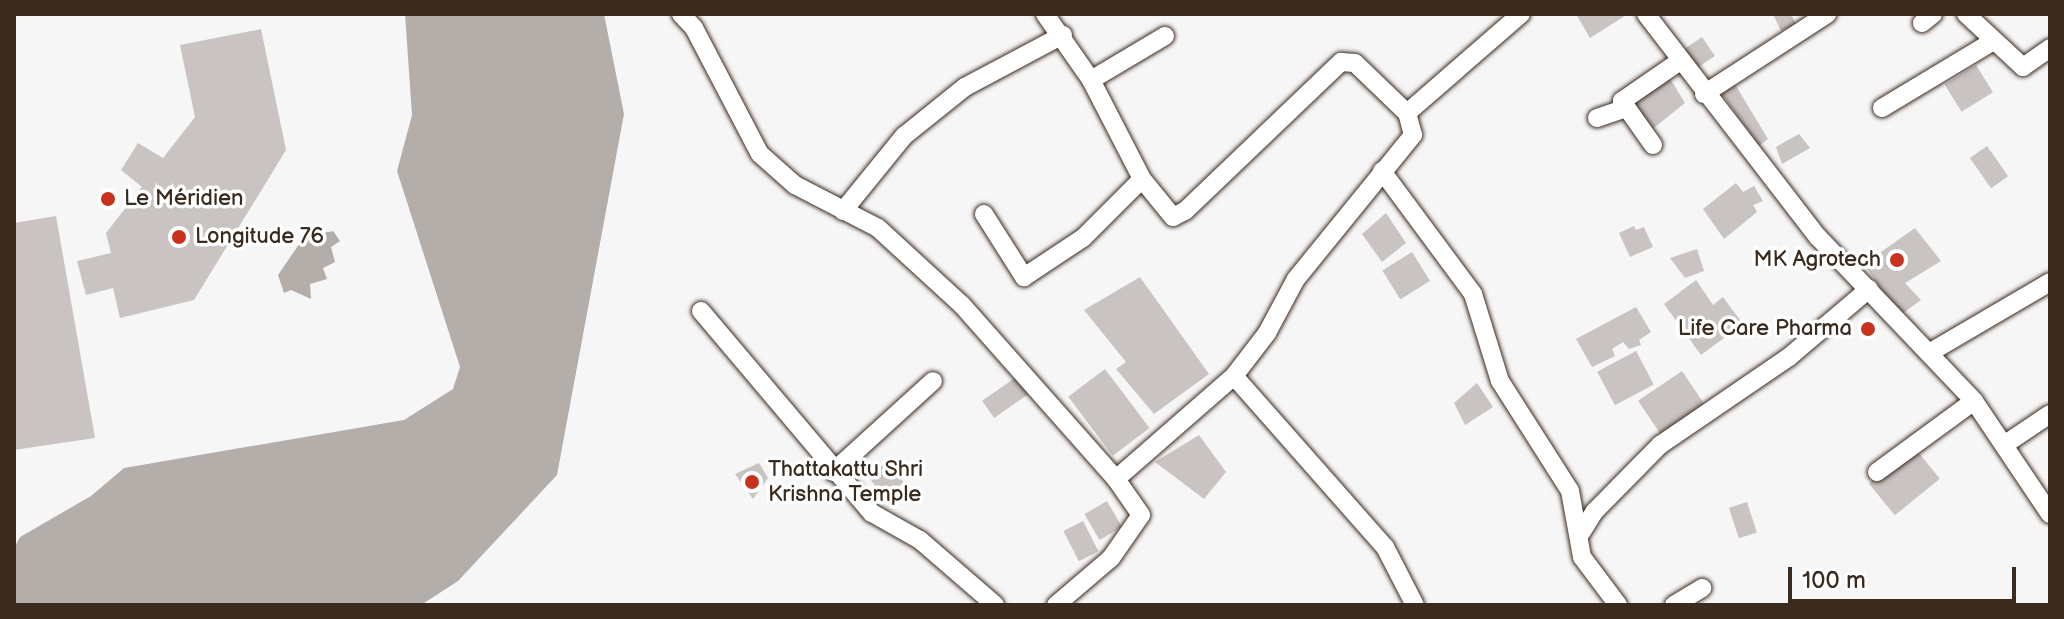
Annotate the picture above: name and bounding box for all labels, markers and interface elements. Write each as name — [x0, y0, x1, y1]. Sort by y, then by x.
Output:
place label: Le Méridien — [124, 186, 244, 212]
marker: Le Méridien — [99, 190, 117, 208]
place label: Longitude 76 — [195, 224, 324, 250]
marker: Longitude 76 — [170, 228, 188, 246]
place label: MK Agrotech — [1753, 247, 1881, 273]
marker: MK Agrotech — [1888, 251, 1906, 269]
place label: Life Care Pharma — [1678, 316, 1852, 342]
marker: Life Care Pharma — [1859, 320, 1877, 338]
place label: Thattakattu Shri Krishna Temple — [768, 456, 924, 508]
marker: Thattakattu Shri Krishna Temple — [743, 473, 761, 491]
scale bar — [1792, 551, 2020, 601]
text: 100 m — [1802, 566, 1866, 595]

